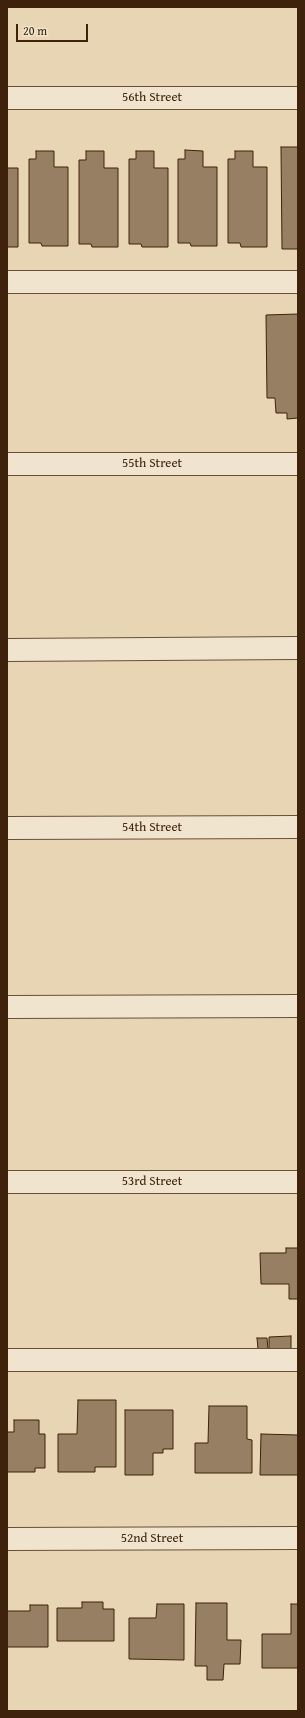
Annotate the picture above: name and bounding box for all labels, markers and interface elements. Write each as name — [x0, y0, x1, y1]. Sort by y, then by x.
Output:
scale bar — [18, 16, 90, 42]
text: 20 m — [23, 22, 47, 39]
street label: 56th Street — [122, 90, 182, 106]
street label: 55th Street — [122, 456, 182, 472]
street label: 54th Street — [122, 820, 182, 836]
street label: 53rd Street — [122, 1174, 182, 1190]
street label: 52nd Street — [121, 1531, 183, 1547]

